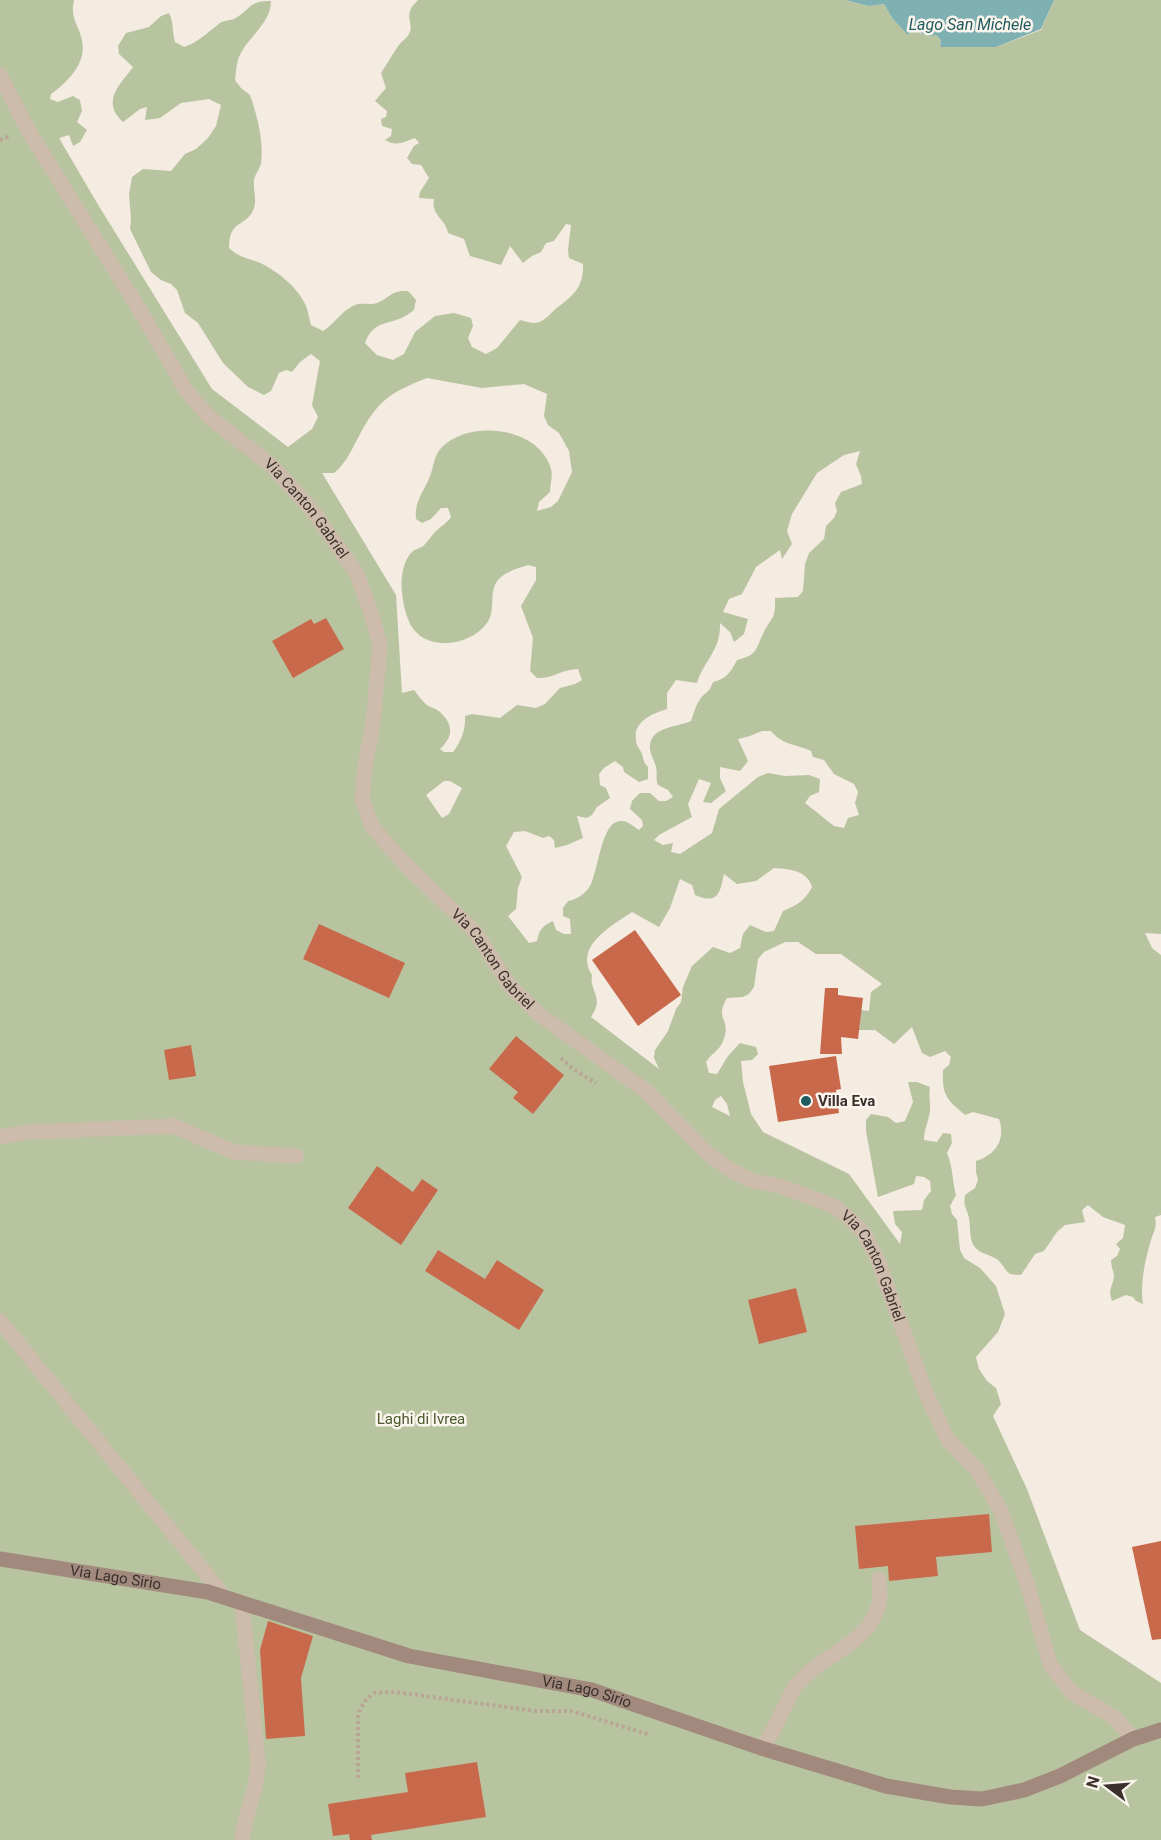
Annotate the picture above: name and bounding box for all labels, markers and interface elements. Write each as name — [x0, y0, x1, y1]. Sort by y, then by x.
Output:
water label: Lago San Michele — [909, 15, 1031, 34]
street label: Via Canton Gabriel — [261, 454, 352, 562]
street label: Via Canton Gabriel — [447, 905, 538, 1013]
place label: Villa Eva — [818, 1092, 875, 1110]
marker: Villa Eva — [799, 1094, 813, 1108]
street label: Via Canton Gabriel — [837, 1206, 908, 1324]
park label: Laghi di Ivrea — [377, 1410, 465, 1428]
street label: Via Lago Sirio — [69, 1561, 162, 1593]
street label: Via Lago Sirio — [541, 1672, 634, 1712]
north arrow — [1077, 1756, 1137, 1816]
text: N — [1082, 1774, 1104, 1790]

